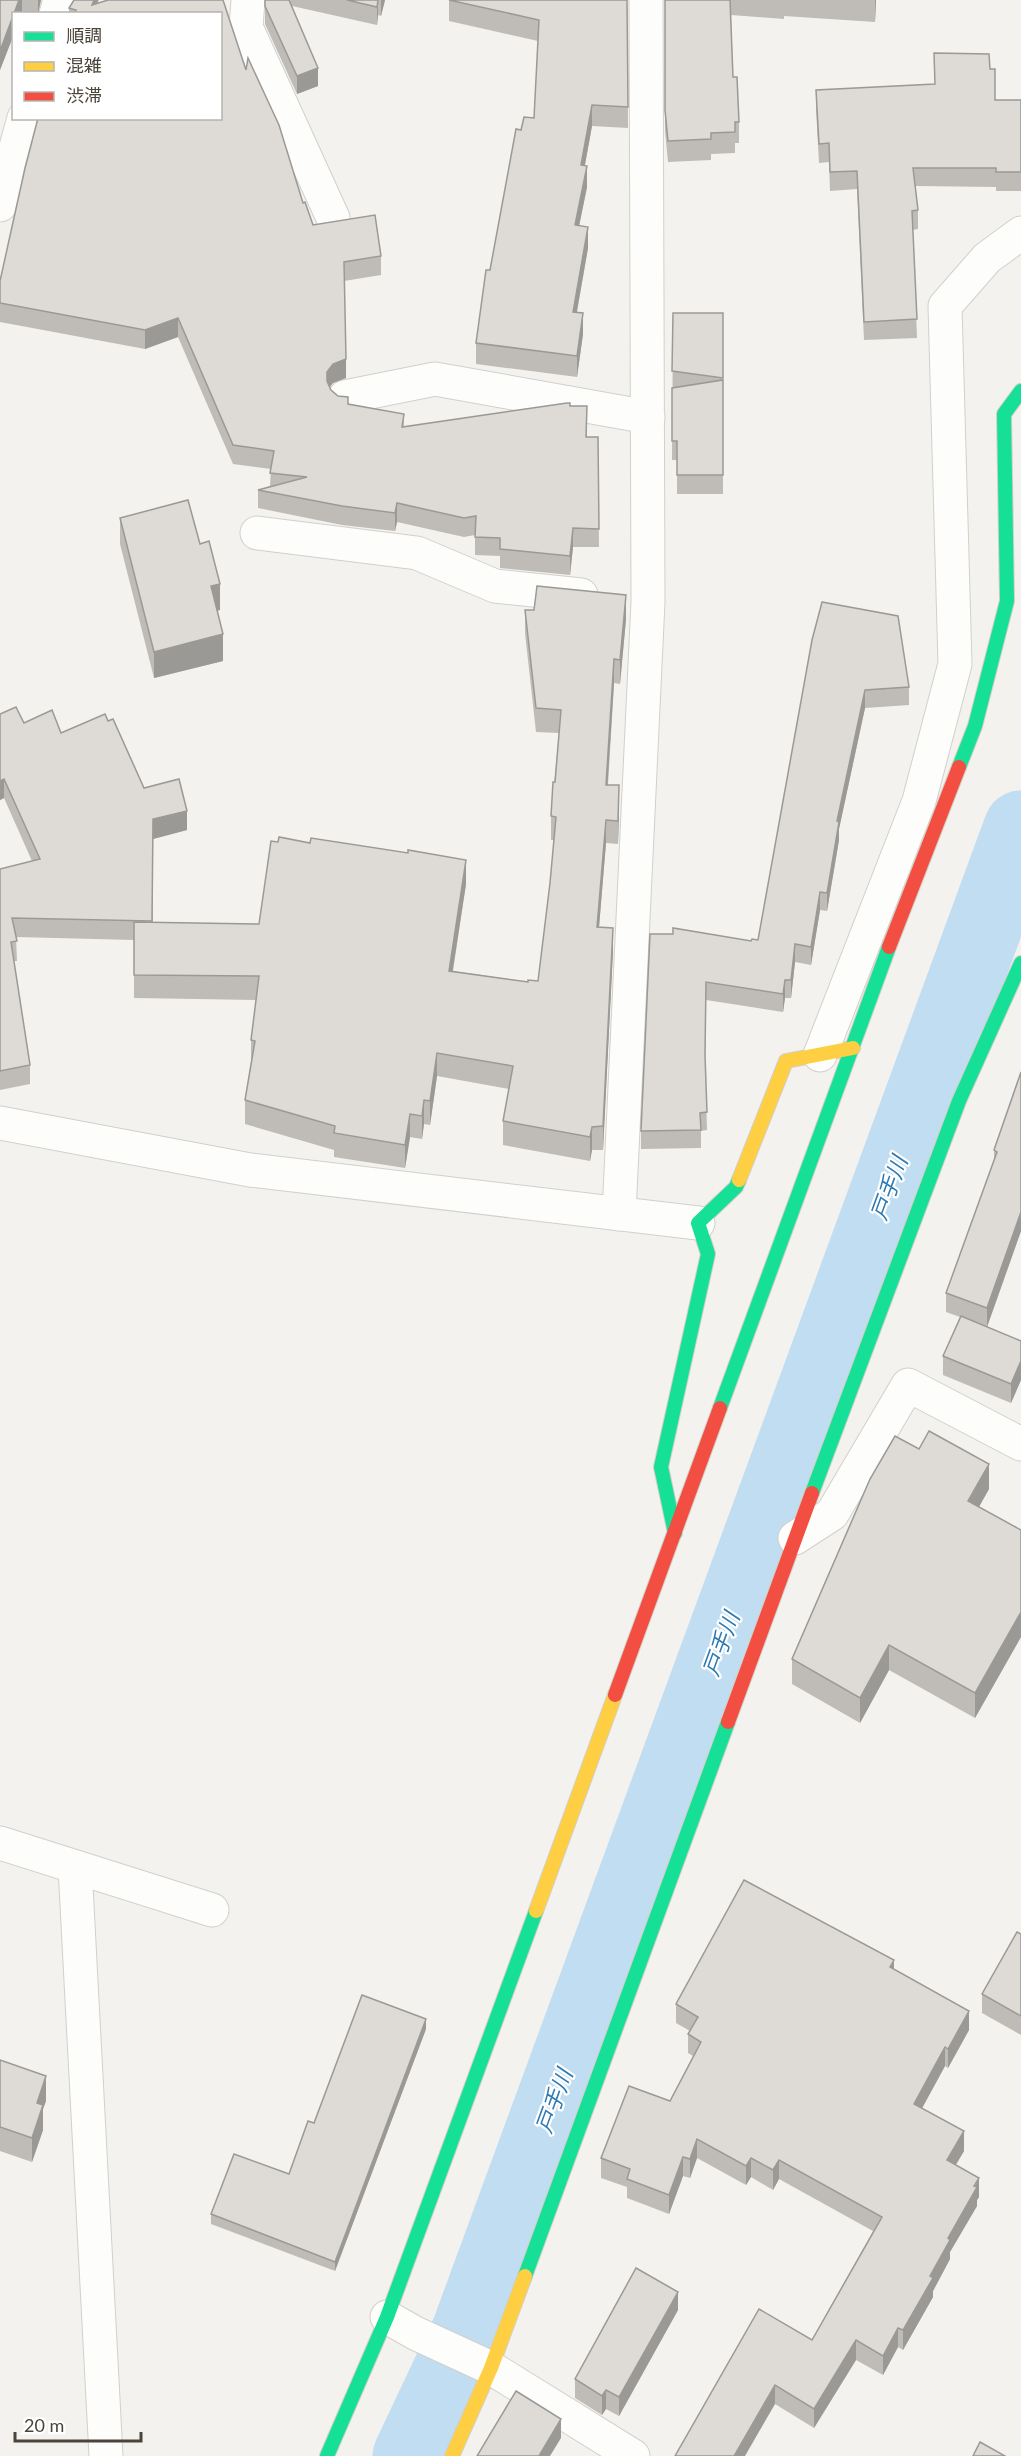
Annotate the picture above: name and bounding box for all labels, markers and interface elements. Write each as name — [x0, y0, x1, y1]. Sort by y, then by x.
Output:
legend — [12, 12, 222, 120]
text: 順調 — [66, 24, 102, 46]
text: 混雑 — [66, 54, 102, 76]
text: 渋滞 — [66, 84, 102, 106]
water label: 戸手川 — [865, 1150, 913, 1223]
water label: 戸手川 — [697, 1606, 745, 1679]
water label: 戸手川 — [530, 2063, 578, 2136]
scale bar — [15, 2405, 141, 2443]
text: 20 m — [24, 2414, 64, 2436]

